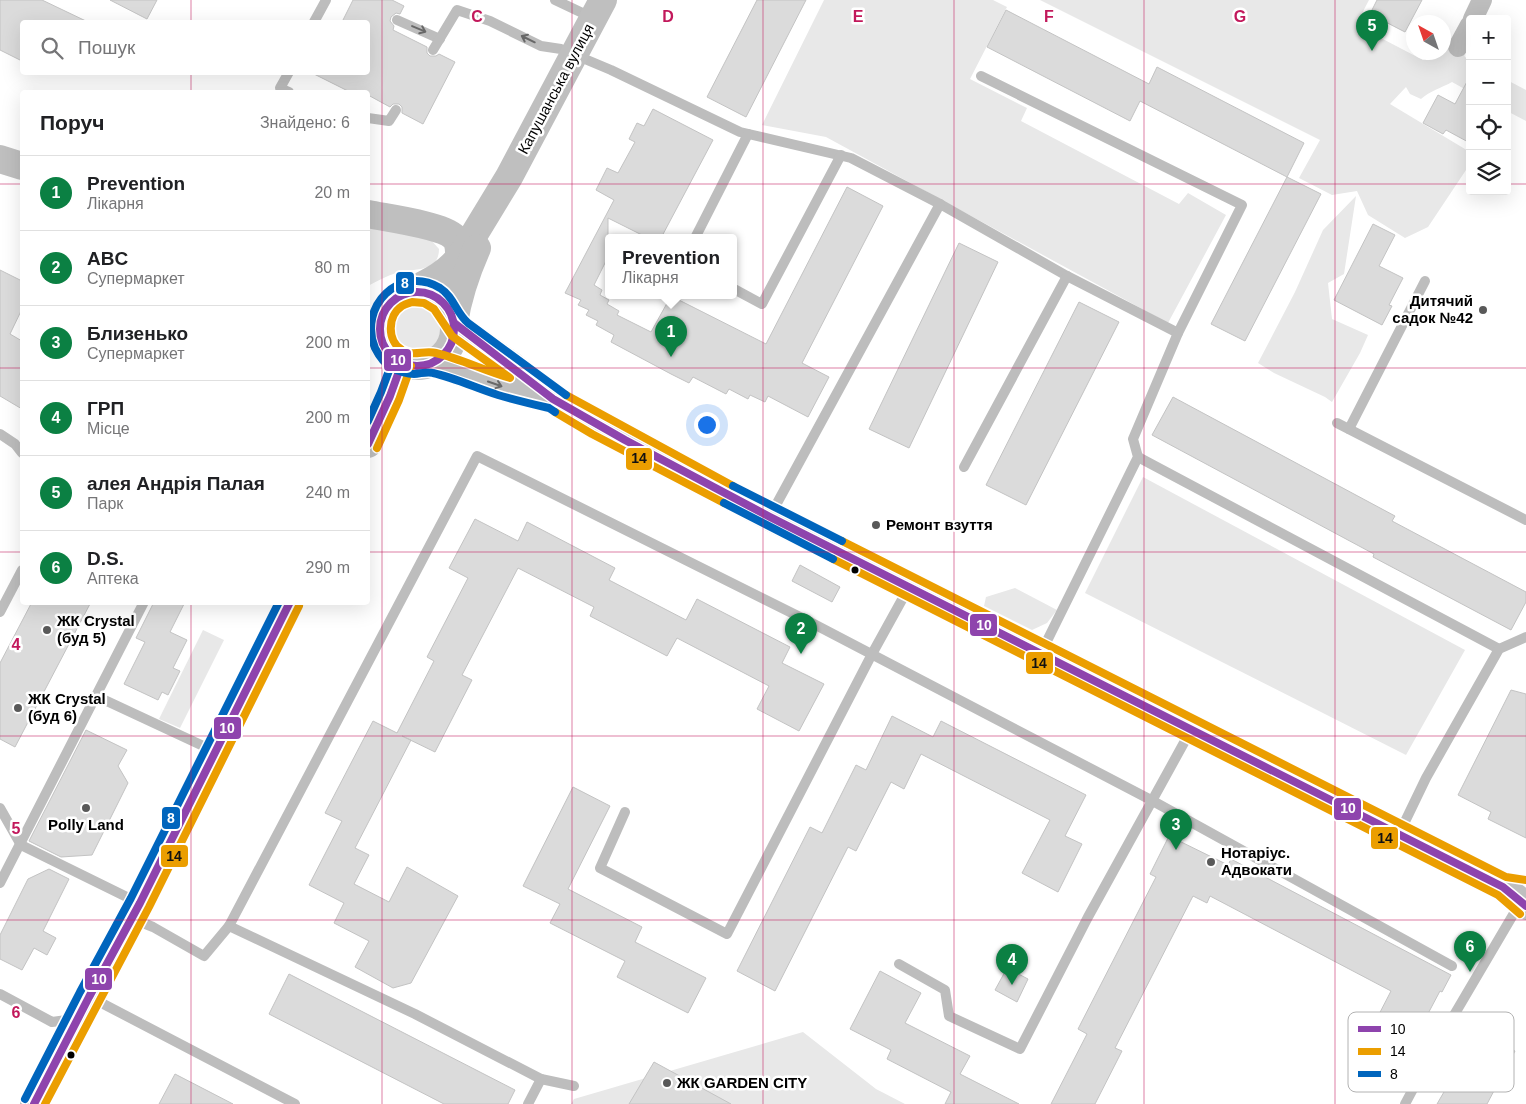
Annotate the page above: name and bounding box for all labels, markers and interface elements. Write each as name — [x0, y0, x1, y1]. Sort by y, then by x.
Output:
text: C — [471, 8, 483, 25]
text: D — [662, 8, 674, 25]
text: E — [853, 8, 864, 25]
text: F — [1044, 8, 1054, 25]
text: G — [1234, 8, 1246, 25]
pin: 5 — [1356, 10, 1388, 51]
north arrow — [1406, 15, 1451, 60]
map controls — [1466, 15, 1511, 195]
button: + — [1466, 15, 1511, 60]
search box — [20, 20, 370, 75]
street label: Капушанська вулиця — [514, 21, 597, 157]
one-way arrow — [411, 25, 426, 35]
icon: search — [38, 34, 66, 62]
one-way arrow — [521, 34, 536, 43]
text: Пошук — [78, 37, 135, 58]
button: − — [1466, 60, 1511, 105]
button: locate — [1466, 105, 1511, 150]
text: Поруч — [40, 111, 104, 134]
text: Знайдено: 6 — [260, 114, 350, 131]
button: layers — [1466, 150, 1511, 195]
text: Prevention — [87, 173, 185, 194]
text: 1 — [52, 184, 60, 201]
text: 20 m — [314, 184, 350, 201]
text: Лікарня — [87, 195, 144, 212]
popup — [605, 234, 737, 299]
text: Prevention — [622, 247, 720, 268]
text: ABC — [87, 248, 128, 269]
text: 2 — [52, 259, 60, 276]
text: 80 m — [314, 259, 350, 276]
text: Лікарня — [622, 269, 679, 286]
text: Супермаркет — [87, 270, 185, 287]
line badge: 8 — [395, 271, 415, 295]
text: 8 — [401, 275, 409, 291]
place label: Дитячий садок №42 — [1392, 292, 1473, 326]
marker: Дитячий садок №42 — [1477, 304, 1489, 316]
pin: 1 — [655, 316, 687, 357]
text: Близенько — [87, 323, 188, 344]
text: 3 — [52, 334, 60, 351]
text: 200 m — [306, 334, 350, 351]
text: Супермаркет — [87, 345, 185, 362]
line badge: 10 — [383, 348, 412, 372]
text: 10 — [390, 352, 406, 368]
one-way arrow — [487, 379, 503, 389]
text: ГРП — [87, 398, 124, 419]
text: 4 — [52, 409, 60, 426]
text: 200 m — [306, 409, 350, 426]
your location — [694, 412, 720, 438]
text: Місце — [87, 420, 130, 437]
line badge: 14 — [625, 447, 653, 471]
text: 14 — [631, 450, 647, 466]
text: алея Андрія Палая — [87, 473, 265, 494]
text: 5 — [52, 484, 60, 501]
text: 240 m — [306, 484, 350, 501]
text: Парк — [87, 495, 123, 512]
place label: Ремонт взуття — [886, 516, 993, 533]
marker: Ремонт взуття — [870, 519, 882, 531]
text: D.S. — [87, 548, 124, 569]
text: 6 — [52, 559, 60, 576]
text: 290 m — [306, 559, 350, 576]
unlabelled marker — [850, 565, 860, 575]
text: Аптека — [87, 570, 139, 587]
place label: ЖК Crystal (буд 5) — [56, 612, 135, 646]
pin: 2 — [785, 613, 817, 654]
line badge: 10 — [969, 613, 998, 637]
text: 10 — [976, 617, 992, 633]
marker: ЖК Crystal (буд 5) — [41, 624, 53, 636]
text: 4 — [12, 636, 21, 653]
line badge: 14 — [1025, 651, 1054, 675]
text: 14 — [1031, 655, 1047, 671]
place label: ЖК Crystal (буд 6) — [27, 690, 106, 724]
marker: ЖК Crystal (буд 6) — [12, 702, 24, 714]
line badge: 10 — [213, 716, 242, 740]
text: 10 — [219, 720, 235, 736]
line badge: 10 — [1333, 797, 1362, 821]
text: 10 — [1340, 800, 1356, 816]
marker: Polly Land — [80, 802, 92, 814]
line badge: 8 — [161, 806, 181, 830]
pin: 3 — [1160, 809, 1192, 850]
text: 8 — [167, 810, 175, 826]
place label: Polly Land — [48, 816, 124, 833]
text: 5 — [12, 820, 21, 837]
line badge: 14 — [1370, 826, 1399, 850]
text: 14 — [1377, 830, 1393, 846]
line badge: 14 — [160, 844, 189, 868]
place label: Нотаріус. Адвокати — [1221, 844, 1292, 878]
text: 14 — [166, 848, 182, 864]
marker: Нотаріус. Адвокати — [1205, 856, 1217, 868]
pin: 6 — [1454, 931, 1486, 972]
pin: 4 — [996, 944, 1028, 985]
line badge: 10 — [84, 967, 113, 991]
text: 10 — [91, 971, 107, 987]
text: 6 — [12, 1004, 21, 1021]
legend — [1348, 1012, 1514, 1092]
text: 10 — [1390, 1021, 1406, 1037]
text: 14 — [1390, 1043, 1406, 1059]
unlabelled marker — [66, 1050, 76, 1060]
text: 8 — [1390, 1066, 1398, 1082]
place label: ЖК GARDEN CITY — [676, 1074, 807, 1091]
marker: ЖК GARDEN CITY — [661, 1077, 673, 1089]

